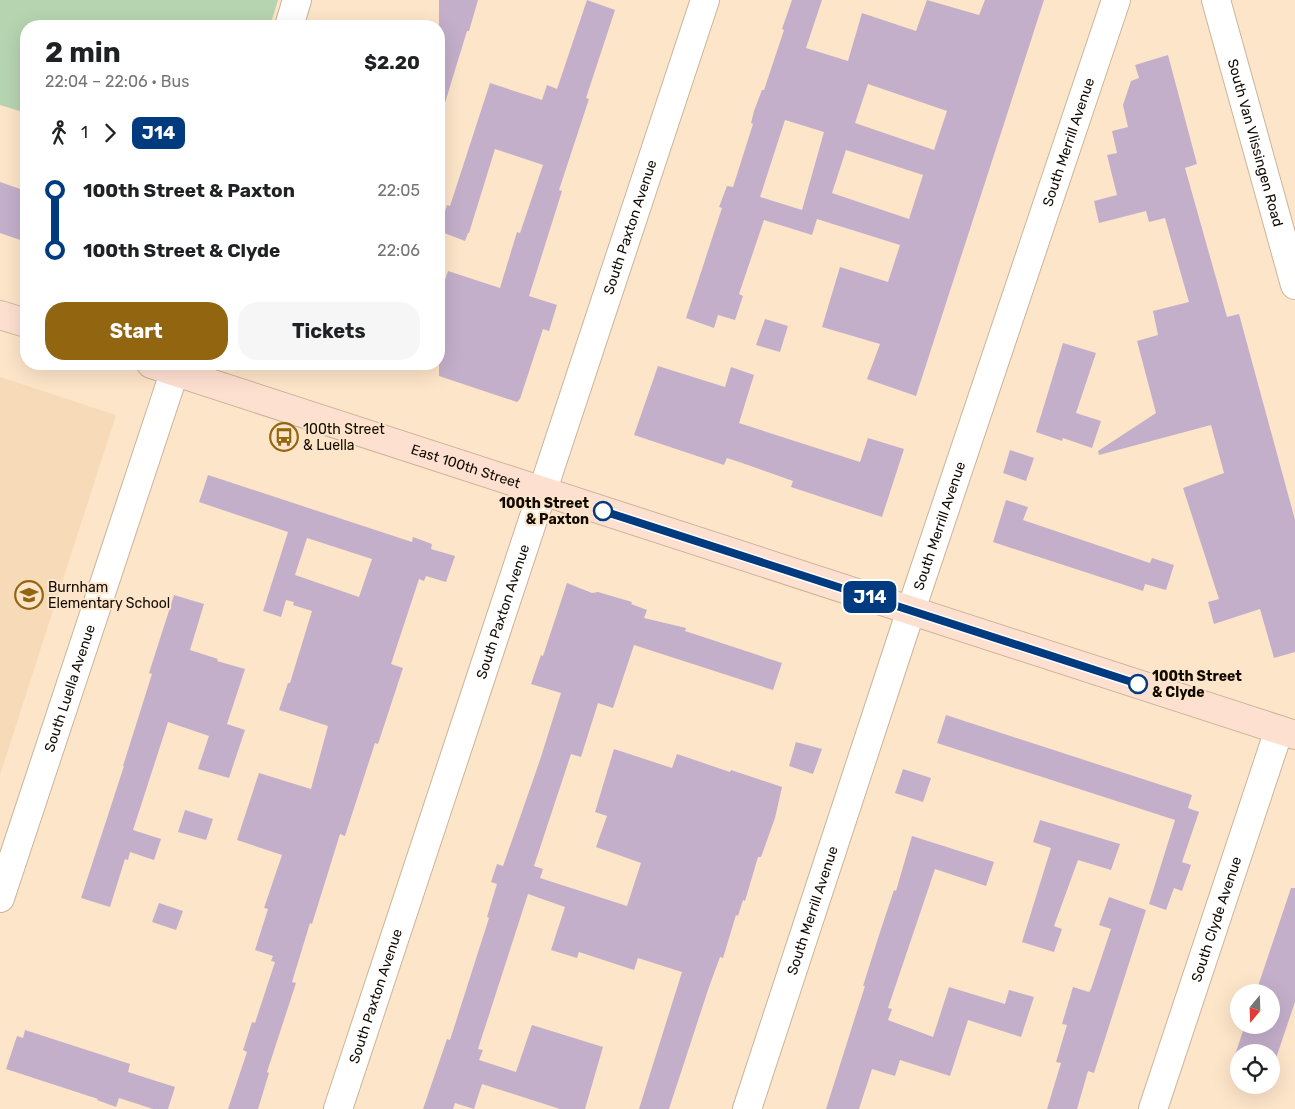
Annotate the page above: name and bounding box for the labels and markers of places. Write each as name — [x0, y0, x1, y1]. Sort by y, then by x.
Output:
place label: 100th Street & Luella — [303, 421, 385, 454]
bus stop icon: 100th Street & Luella — [269, 422, 299, 452]
place label: 100th Street & Paxton — [499, 495, 589, 528]
marker: 100th Street & Paxton — [593, 501, 613, 521]
place label: Burnham Elementary School — [48, 579, 170, 612]
school or university icon: Burnham Elementary School — [14, 580, 44, 610]
place label: 100th Street & Clyde — [1152, 668, 1242, 701]
marker: 100th Street & Clyde — [1128, 674, 1148, 694]

